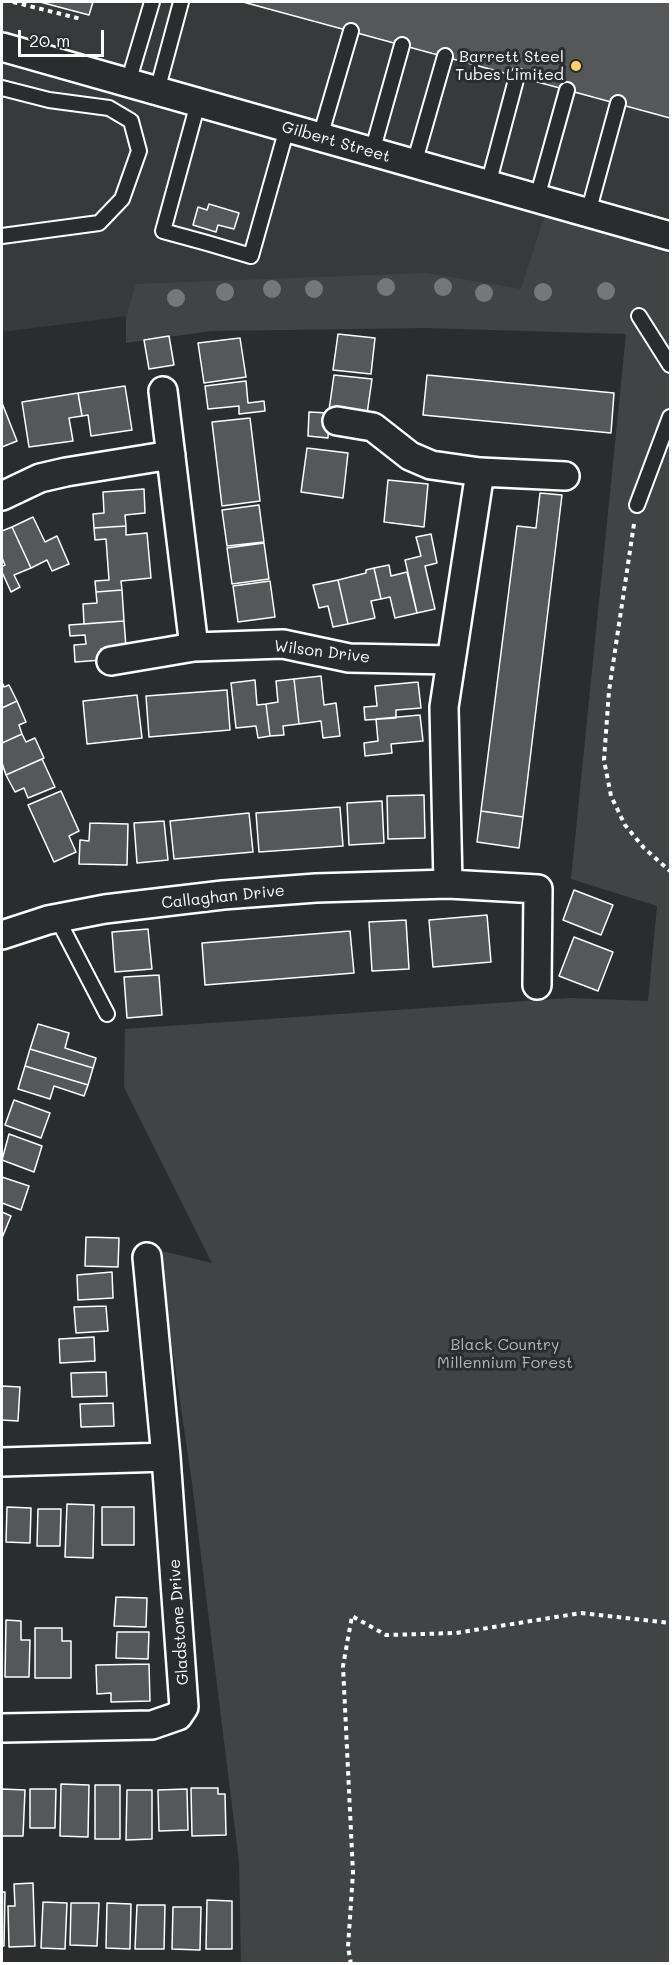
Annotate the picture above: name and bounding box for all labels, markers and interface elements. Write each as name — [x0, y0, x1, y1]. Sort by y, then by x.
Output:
scale bar — [21, 18, 106, 56]
text: 20 m — [29, 28, 70, 52]
place label: Barrett Steel Tubes Limited — [455, 47, 564, 85]
marker: Barrett Steel Tubes Limited — [569, 59, 583, 73]
street label: Gilbert Street — [280, 117, 392, 167]
street label: Wilson Drive — [273, 637, 371, 667]
street label: Callaghan Drive — [160, 881, 286, 913]
park label: Black Country Millennium Forest — [437, 1335, 573, 1373]
street label: Gladstone Drive — [165, 1558, 193, 1686]

